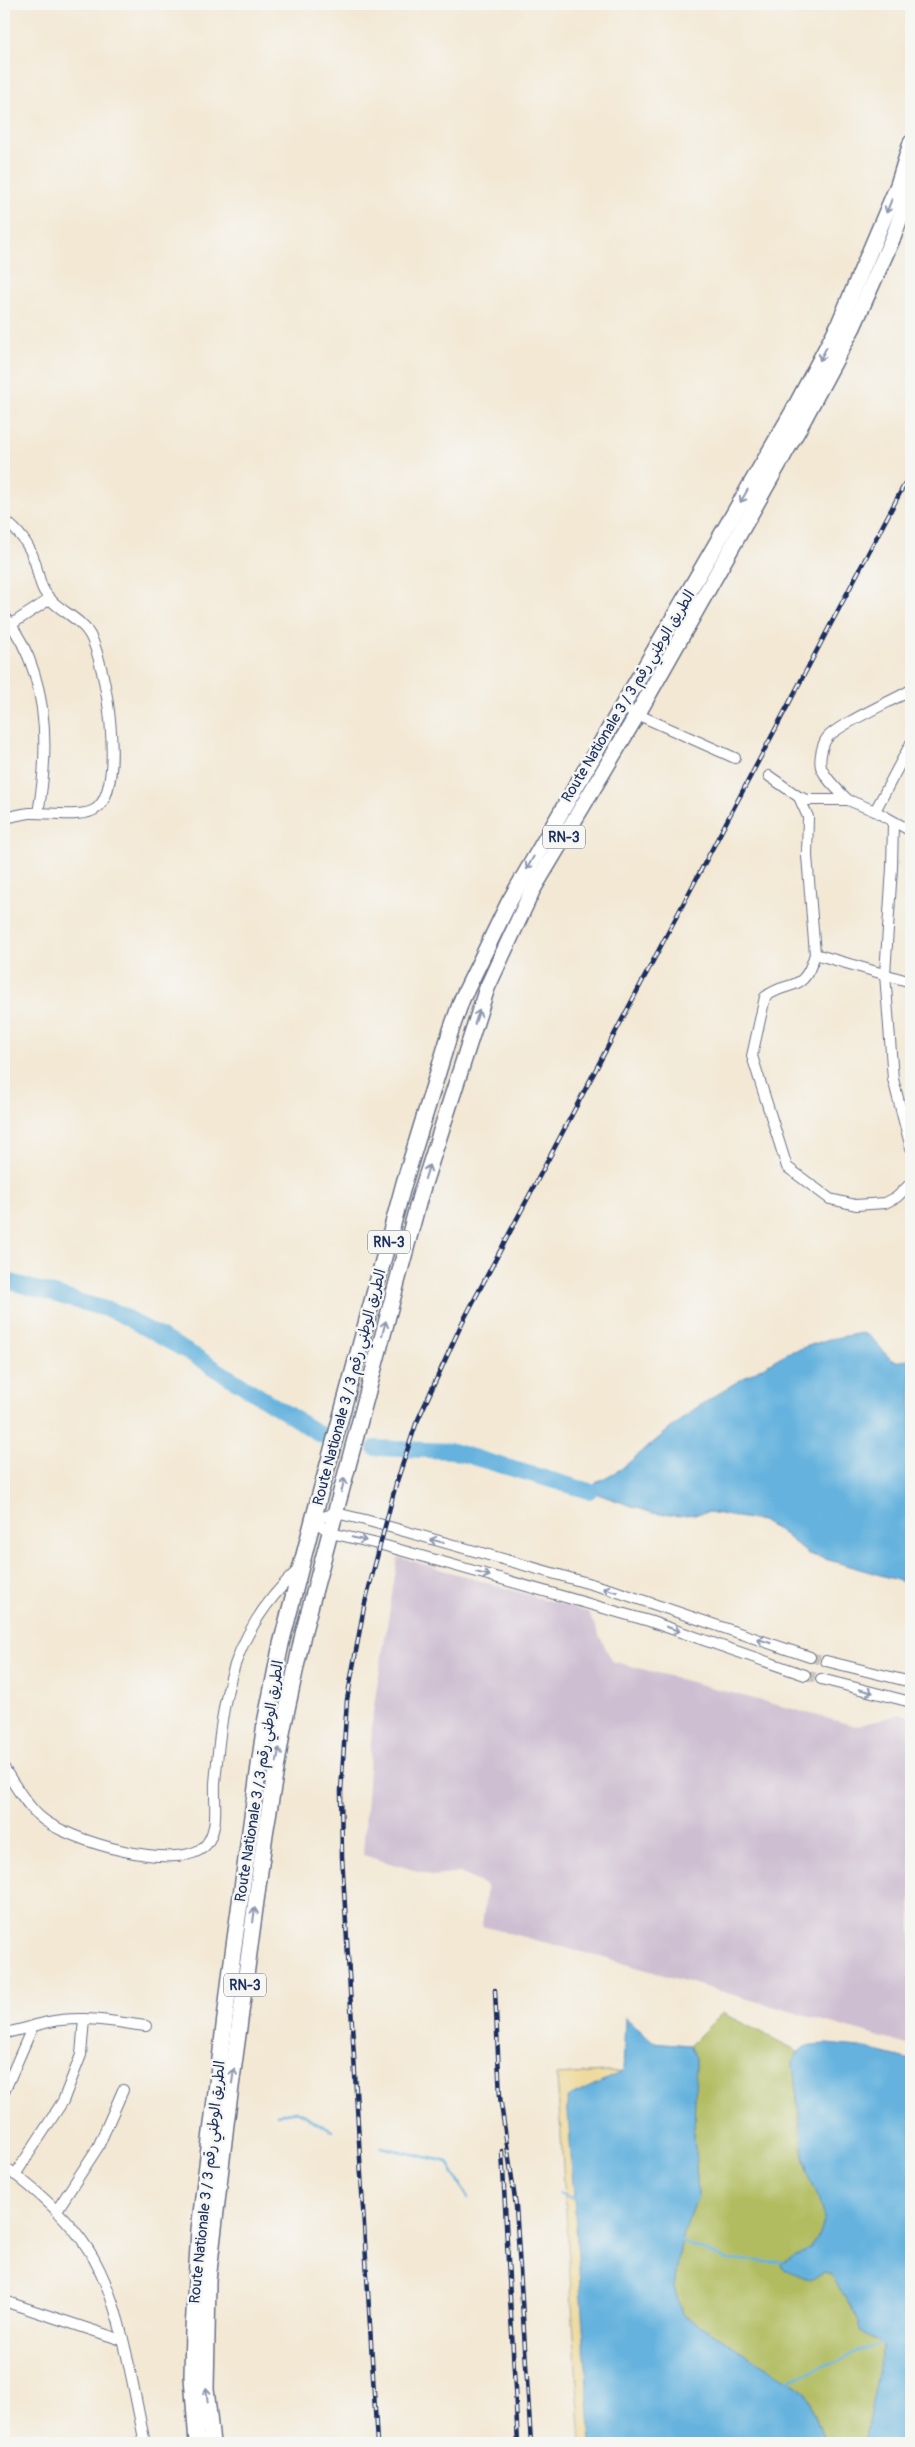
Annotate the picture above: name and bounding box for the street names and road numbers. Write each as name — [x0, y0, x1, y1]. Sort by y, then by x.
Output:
street label: Route Nationale 3 / الطريق الوطني رقم 3 — [557, 587, 702, 807]
road number: RN-3 — [543, 826, 585, 849]
road number: RN-3 — [368, 1230, 410, 1254]
street label: Route Nationale 3 / الطريق الوطني رقم 3 — [309, 1267, 393, 1508]
street label: Route Nationale 3 / الطريق الوطني رقم 3 — [231, 1659, 291, 1904]
road number: RN-3 — [224, 1974, 266, 1996]
street label: Route Nationale 3 / الطريق الوطني رقم 3 — [185, 2060, 233, 2305]

